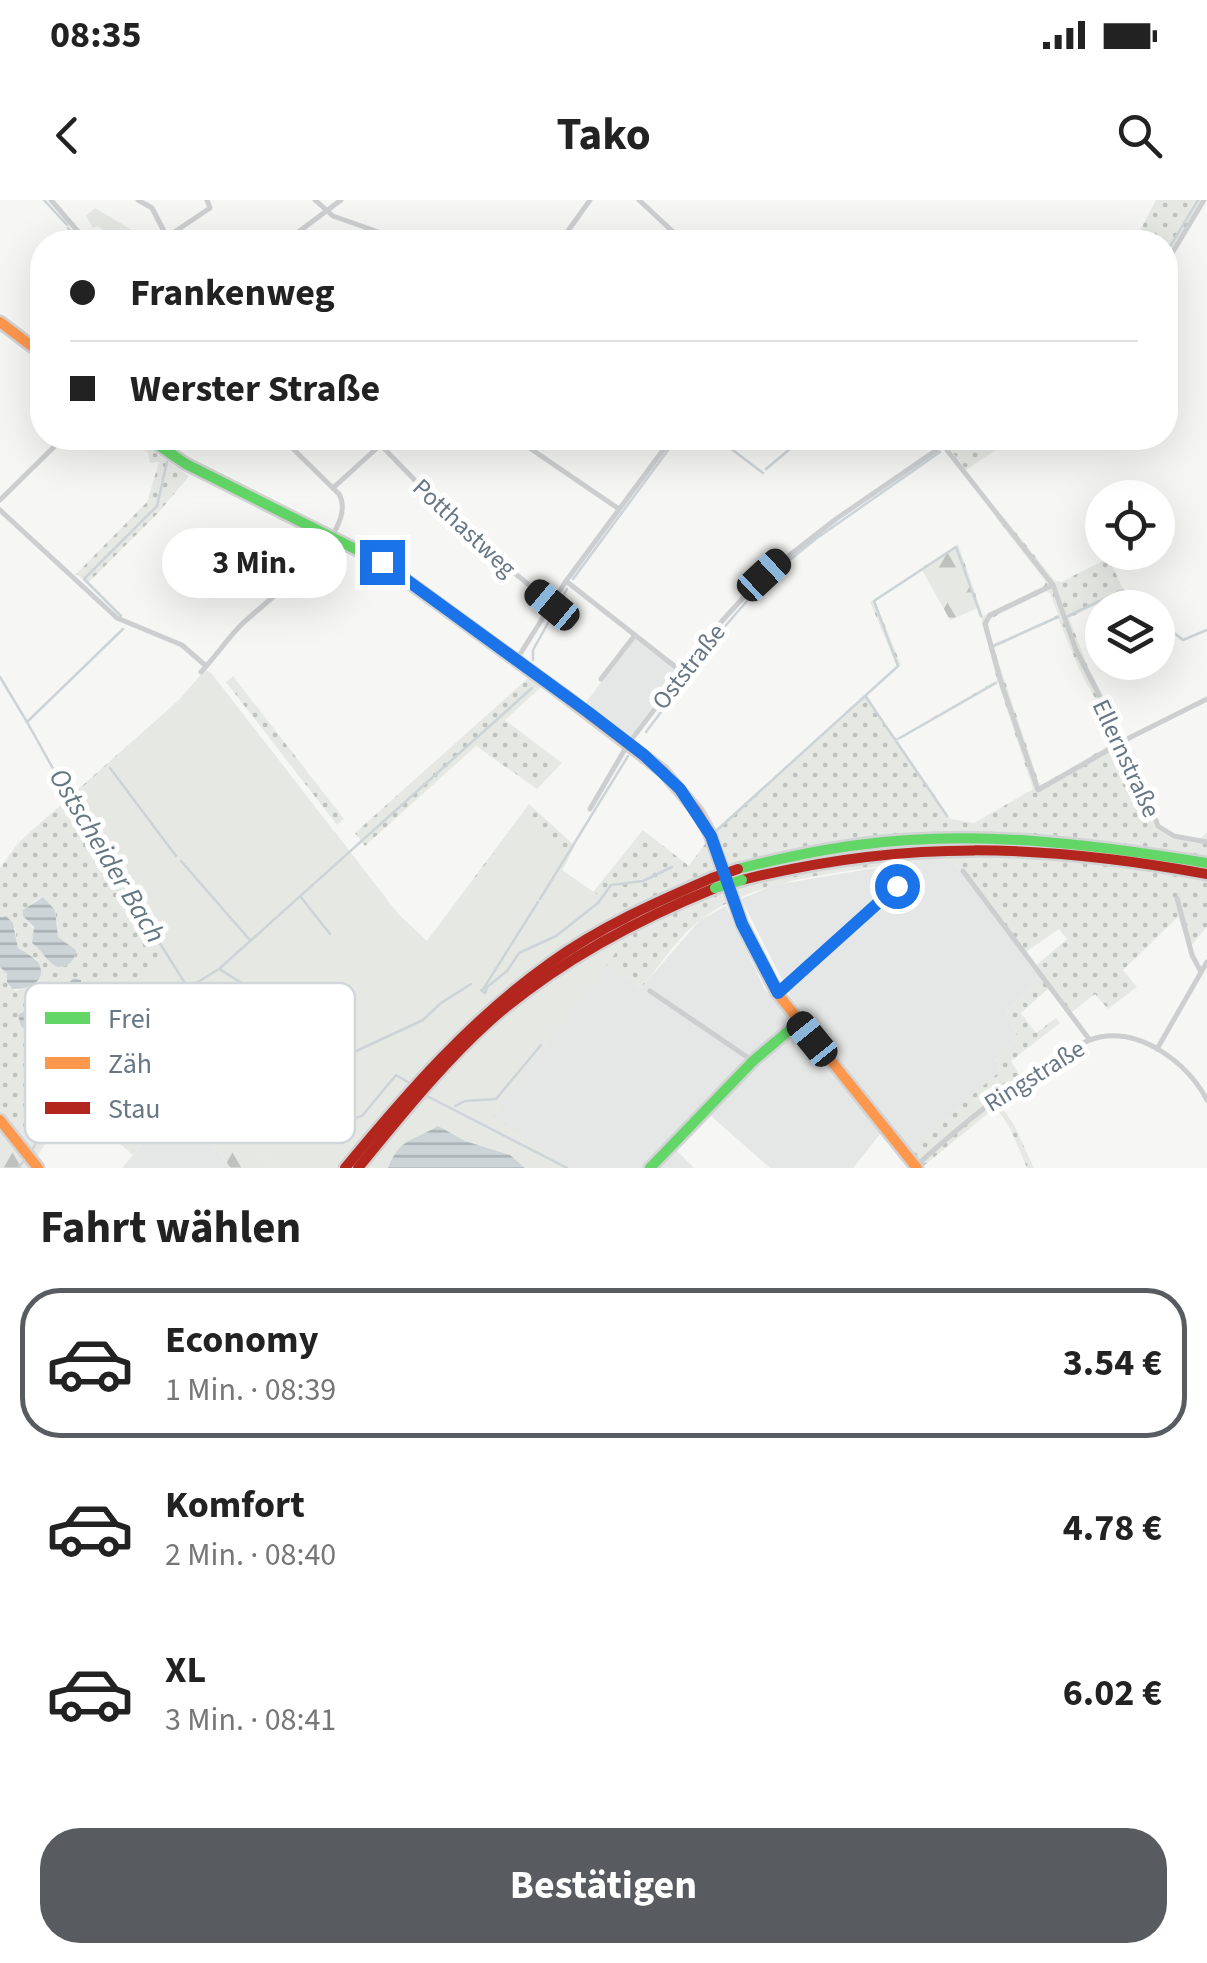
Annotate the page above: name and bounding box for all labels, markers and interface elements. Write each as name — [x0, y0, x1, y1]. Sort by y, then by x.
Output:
text: 08:35 — [50, 8, 142, 62]
text: Tako — [556, 103, 651, 167]
icon: back — [40, 108, 95, 163]
icon: search — [1112, 108, 1167, 163]
text: Frankenweg — [130, 266, 335, 320]
text: Werster Straße — [130, 362, 380, 416]
street label: Potthastweg — [404, 470, 525, 586]
map controls — [1085, 480, 1175, 680]
button: locate — [1085, 480, 1175, 570]
callout: 3 Min. — [162, 527, 347, 597]
text: 3 Min. — [212, 540, 297, 586]
route end — [360, 540, 405, 585]
car — [732, 544, 796, 606]
car — [519, 574, 585, 636]
button: layers — [1085, 590, 1175, 680]
street label: Oststraße — [644, 616, 734, 717]
street label: Ellernstraße — [1083, 693, 1169, 823]
water label: Ostscheider Bach — [39, 761, 175, 950]
route start — [875, 864, 920, 909]
legend — [25, 983, 355, 1143]
text: Frei — [108, 999, 151, 1039]
car — [781, 1006, 843, 1072]
street label: Ringstraße — [977, 1031, 1092, 1121]
text: Zäh — [108, 1044, 152, 1084]
text: Stau — [108, 1089, 161, 1129]
text: Fahrt wählen — [40, 1196, 301, 1260]
text: Economy — [165, 1313, 318, 1367]
icon: car — [45, 1318, 135, 1408]
text: 3.54 € — [1063, 1336, 1162, 1390]
text: 1 Min. · 08:39 — [165, 1367, 336, 1413]
text: Komfort — [165, 1478, 305, 1532]
icon: car — [45, 1483, 135, 1573]
text: 4.78 € — [1063, 1501, 1162, 1555]
text: 2 Min. · 08:40 — [165, 1532, 336, 1578]
text: XL — [165, 1643, 206, 1697]
icon: car — [45, 1648, 135, 1738]
text: 6.02 € — [1063, 1666, 1162, 1720]
text: 3 Min. · 08:41 — [165, 1697, 336, 1743]
button: Bestätigen — [40, 1828, 1167, 1943]

